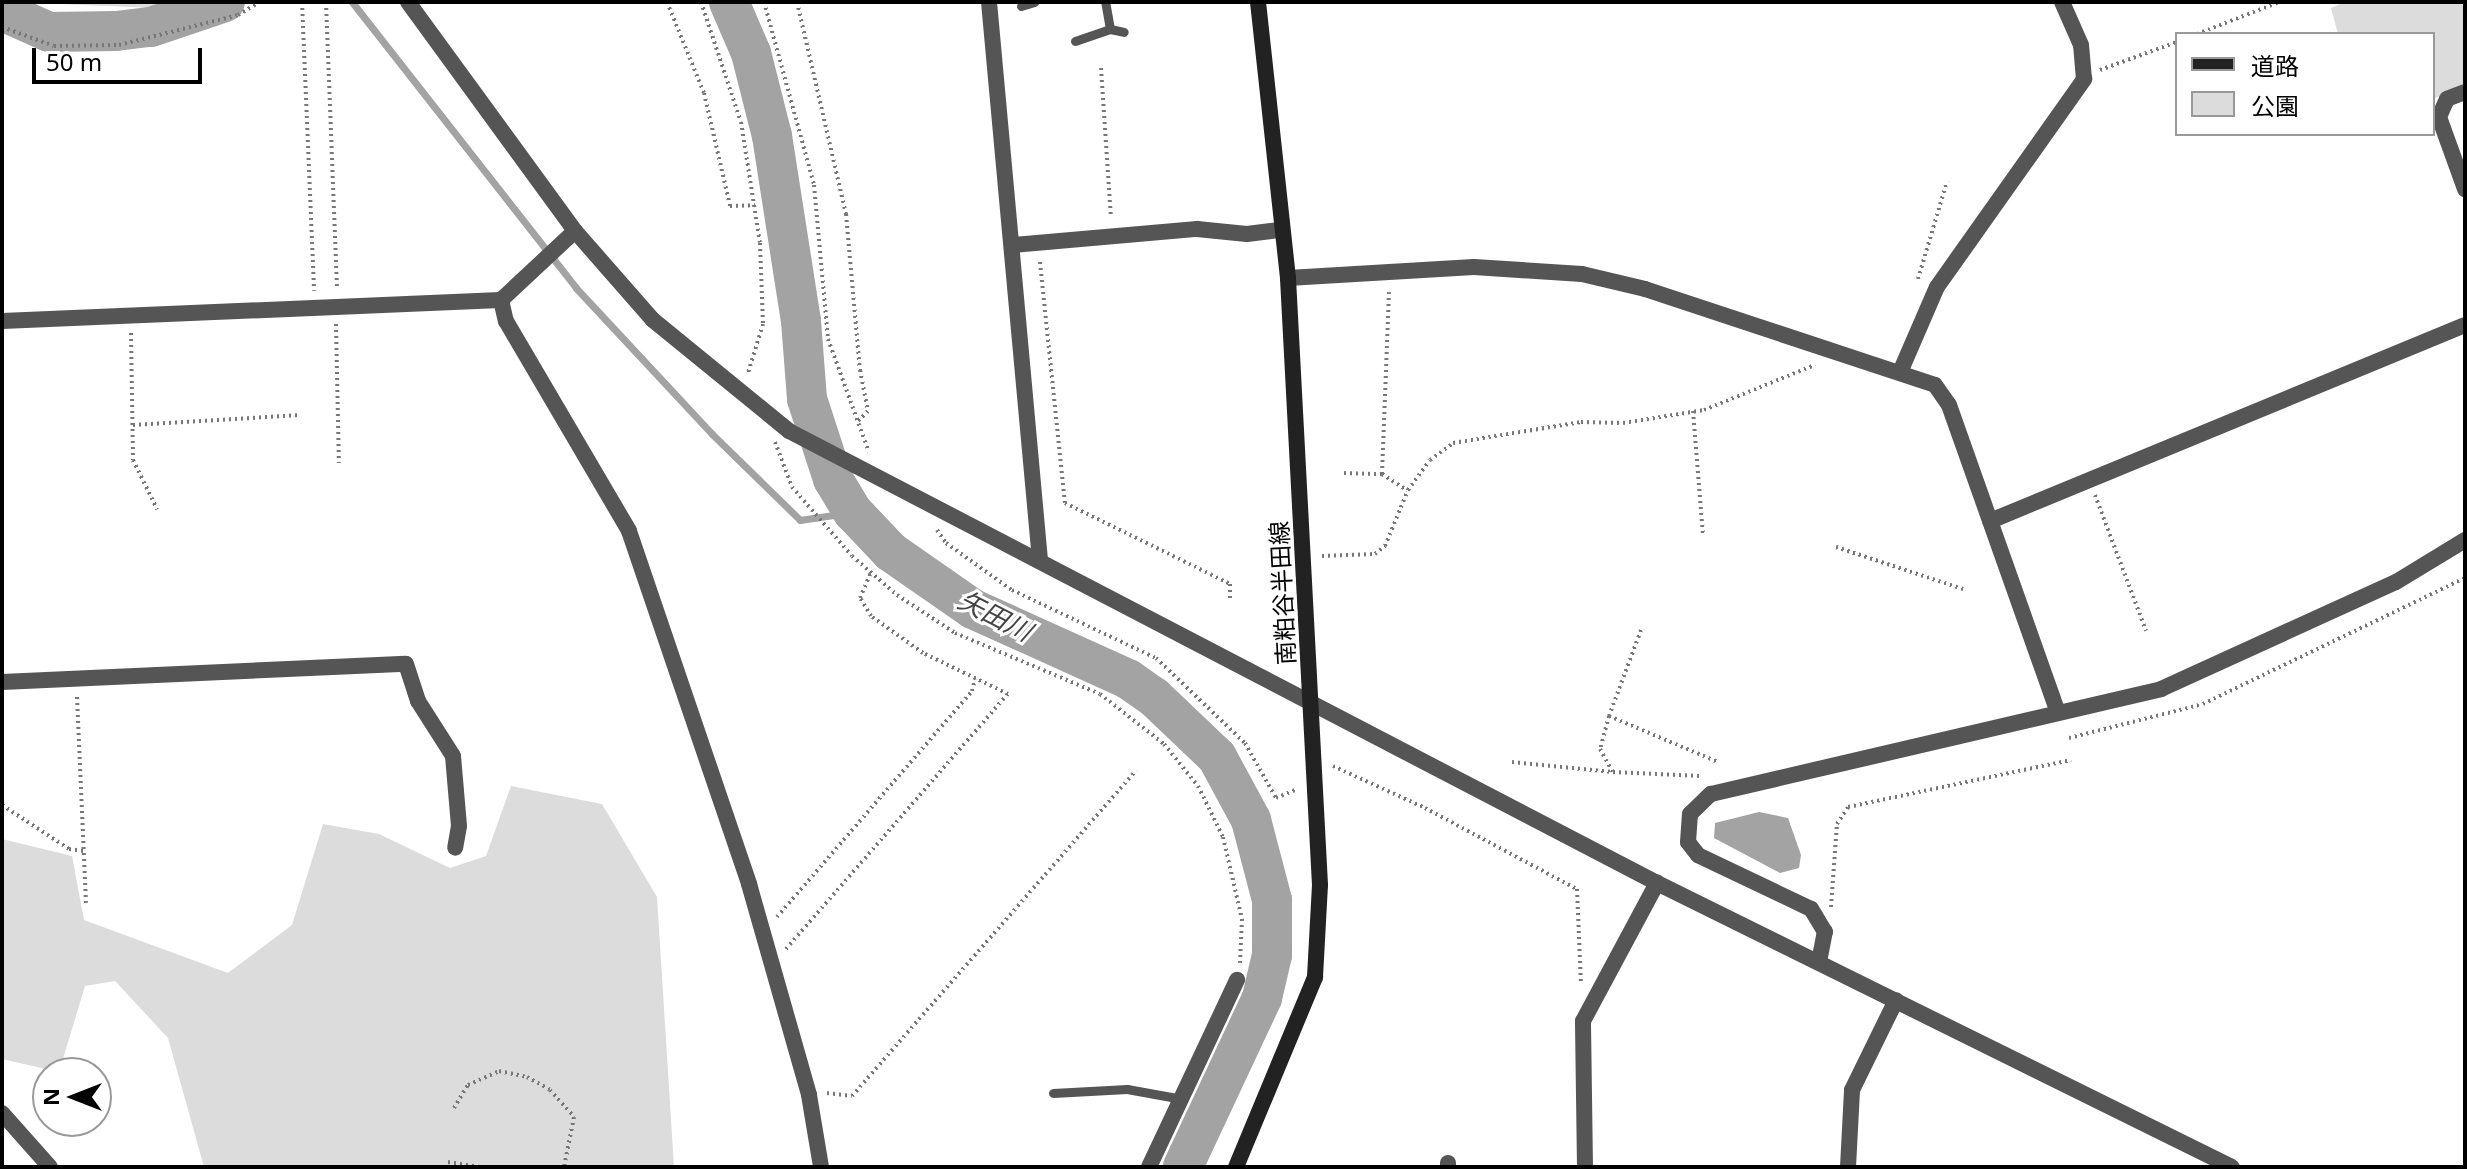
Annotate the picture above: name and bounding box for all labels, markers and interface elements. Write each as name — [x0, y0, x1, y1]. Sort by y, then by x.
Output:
scale bar — [36, 32, 206, 82]
legend — [2175, 32, 2435, 136]
text: 50 m — [46, 45, 102, 78]
text: 道路 — [2251, 49, 2299, 82]
text: 公園 — [2251, 89, 2299, 122]
street label: 南粕谷半田線 — [1264, 520, 1300, 666]
water label: 矢田川 — [953, 584, 1037, 648]
north arrow — [32, 1057, 112, 1137]
text: N — [35, 1088, 65, 1106]

